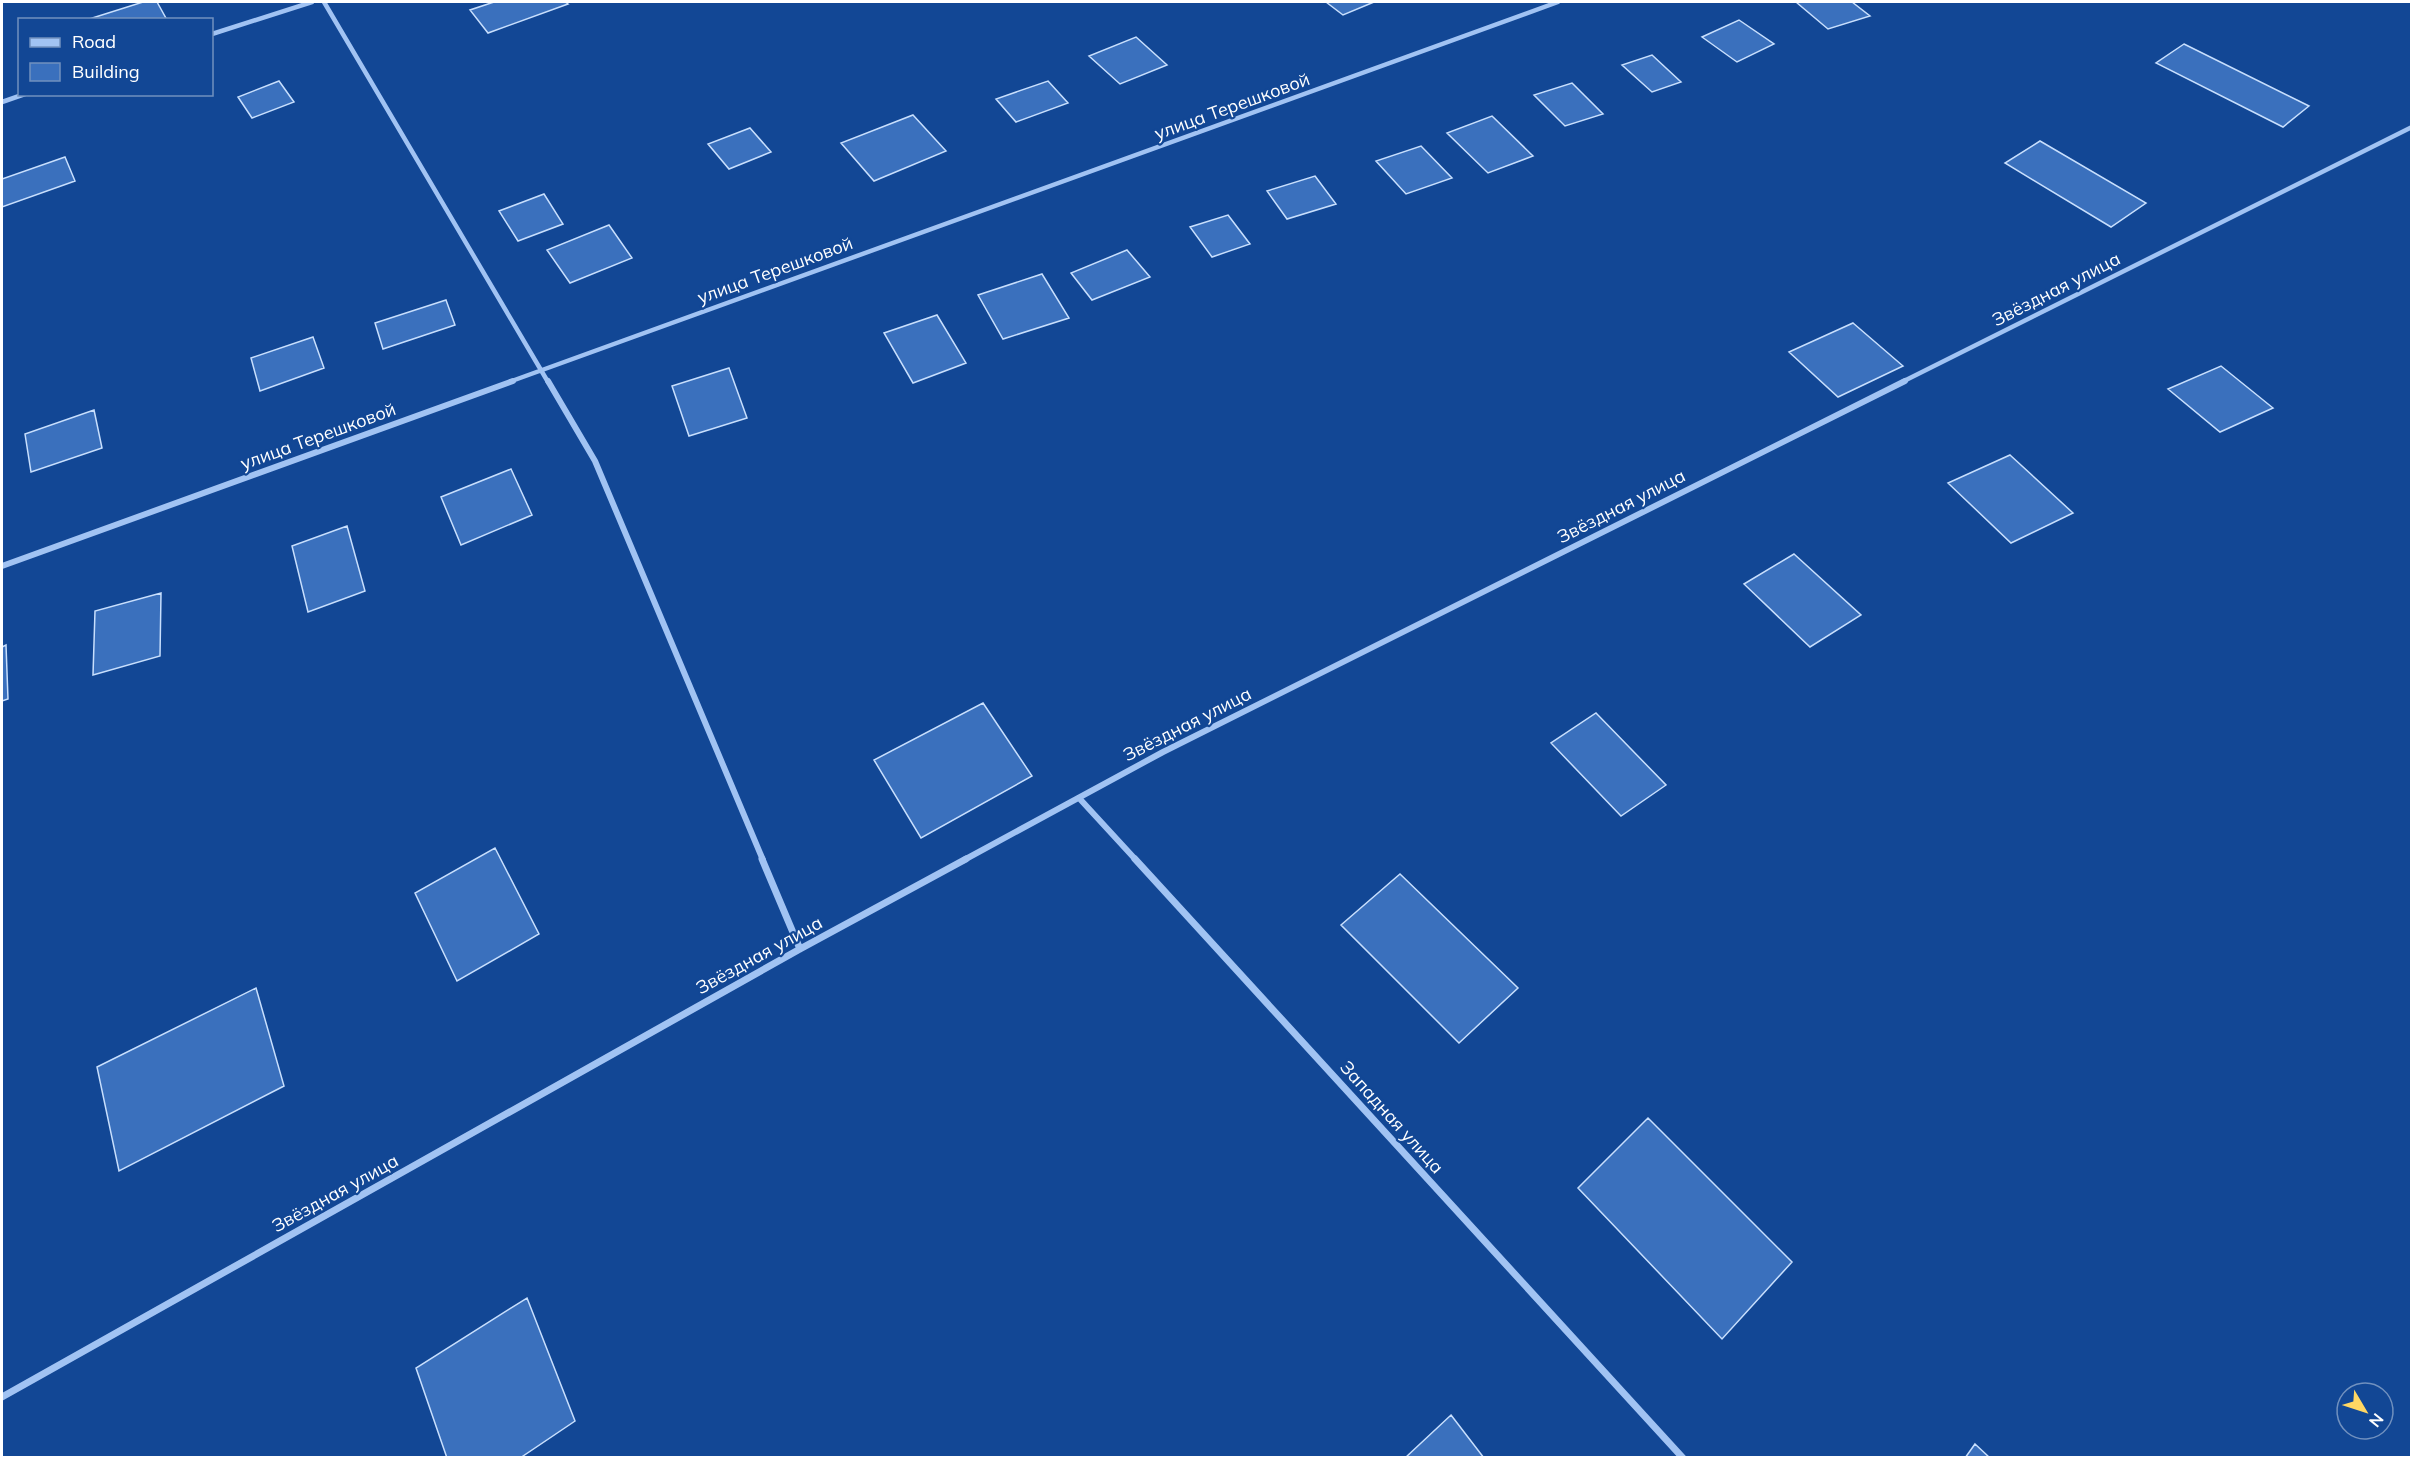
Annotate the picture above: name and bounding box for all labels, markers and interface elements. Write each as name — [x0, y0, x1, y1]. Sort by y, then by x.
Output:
legend — [18, 18, 213, 96]
text: Road — [72, 30, 116, 53]
text: Building — [72, 60, 140, 83]
street label: улица Терешковой — [1151, 67, 1313, 145]
street label: улица Терешковой — [694, 231, 856, 309]
street label: Звёздная улица — [1988, 247, 2124, 331]
street label: улица Терешковой — [237, 397, 399, 475]
street label: Звёздная улица — [1553, 464, 1689, 548]
street label: Звёздная улица — [1119, 682, 1255, 766]
street label: Звёздная улица — [692, 911, 826, 999]
street label: Западная улица — [1335, 1056, 1449, 1178]
street label: Звёздная улица — [268, 1149, 402, 1237]
north arrow — [2335, 1381, 2395, 1441]
text: N — [2365, 1409, 2388, 1431]

